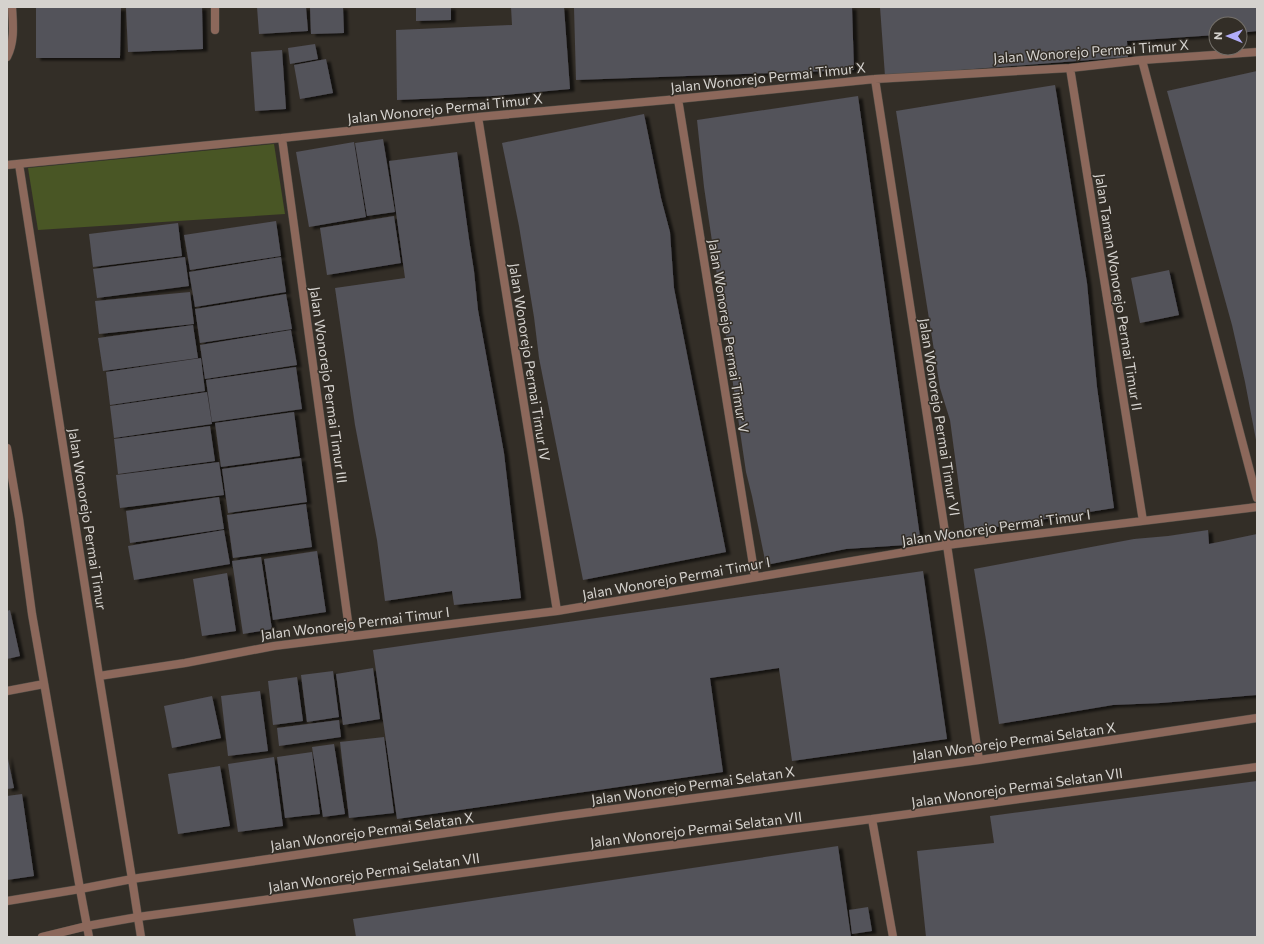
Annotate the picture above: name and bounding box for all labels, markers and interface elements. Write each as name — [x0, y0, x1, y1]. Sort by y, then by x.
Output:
north arrow — [1208, 16, 1248, 56]
text: N — [1211, 32, 1224, 40]
street label: Jalan Wonorejo Permai Timur X — [993, 36, 1189, 66]
street label: Jalan Wonorejo Permai Timur X — [670, 58, 866, 96]
street label: Jalan Wonorejo Permai Timur X — [347, 89, 543, 127]
street label: Jalan Taman Wonorejo Permai Timur II — [1092, 172, 1146, 412]
street label: Jalan Wonorejo Permai Timur V — [705, 238, 753, 435]
street label: Jalan Wonorejo Permai Timur IV — [506, 262, 554, 463]
street label: Jalan Wonorejo Permai Timur III — [307, 286, 351, 484]
street label: Jalan Wonorejo Permai Timur VI — [916, 317, 964, 517]
street label: Jalan Wonorejo Permai Timur — [65, 427, 111, 612]
street label: Jalan Wonorejo Permai Timur I — [900, 505, 1092, 549]
street label: Jalan Wonorejo Permai Timur I — [581, 553, 771, 603]
street label: Jalan Wonorejo Permai Timur I — [259, 603, 451, 643]
street label: Jalan Wonorejo Permai Selatan X — [911, 718, 1117, 764]
street label: Jalan Wonorejo Permai Selatan X — [590, 762, 796, 808]
street label: Jalan Wonorejo Permai Selatan VII — [910, 764, 1124, 810]
street label: Jalan Wonorejo Permai Selatan X — [269, 808, 475, 854]
street label: Jalan Wonorejo Permai Selatan VII — [589, 808, 803, 850]
street label: Jalan Wonorejo Permai Selatan VII — [267, 849, 481, 895]

